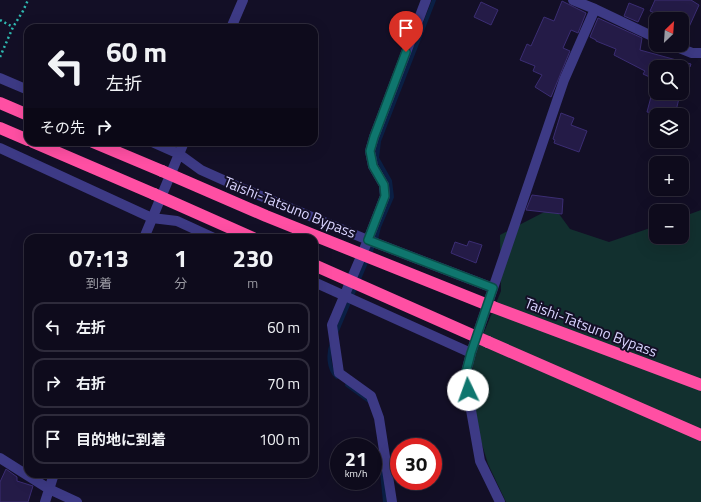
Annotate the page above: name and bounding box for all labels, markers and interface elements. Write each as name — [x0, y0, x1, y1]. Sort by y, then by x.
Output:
pin — [389, 11, 423, 52]
north arrow — [649, 12, 689, 52]
map controls — [649, 12, 689, 244]
icon: arrive — [395, 17, 417, 39]
text: 60 m — [106, 30, 167, 73]
icon: left — [40, 40, 92, 92]
button: search — [649, 60, 689, 100]
text: 左折 — [106, 70, 142, 97]
button: layers — [649, 108, 689, 148]
text: その先 — [40, 116, 85, 139]
icon: right — [93, 116, 115, 138]
button: + — [649, 156, 689, 196]
street label: Taishi-Tatsuno Bypass — [220, 170, 360, 244]
button: − — [649, 204, 689, 244]
text: 07:13 — [69, 240, 129, 276]
text: 1 — [174, 240, 188, 276]
text: 230 — [233, 240, 273, 276]
text: 到着 — [86, 273, 112, 293]
text: 分 — [174, 273, 187, 293]
text: m — [247, 273, 258, 293]
street label: Taishi-Tatsuno Bypass — [521, 291, 661, 363]
icon: left — [42, 316, 64, 338]
text: 左折 — [76, 316, 106, 339]
text: 60 m — [267, 316, 300, 339]
position arrow — [447, 369, 489, 411]
icon: right — [42, 372, 64, 394]
text: 右折 — [76, 372, 106, 395]
text: 70 m — [267, 372, 300, 395]
icon: arrive — [42, 428, 64, 450]
text: 目的地に到着 — [76, 428, 166, 451]
text: 100 m — [259, 428, 300, 451]
speed limit sign: 30 — [390, 438, 442, 490]
text: 21 — [345, 443, 367, 474]
text: km/h — [345, 466, 367, 481]

